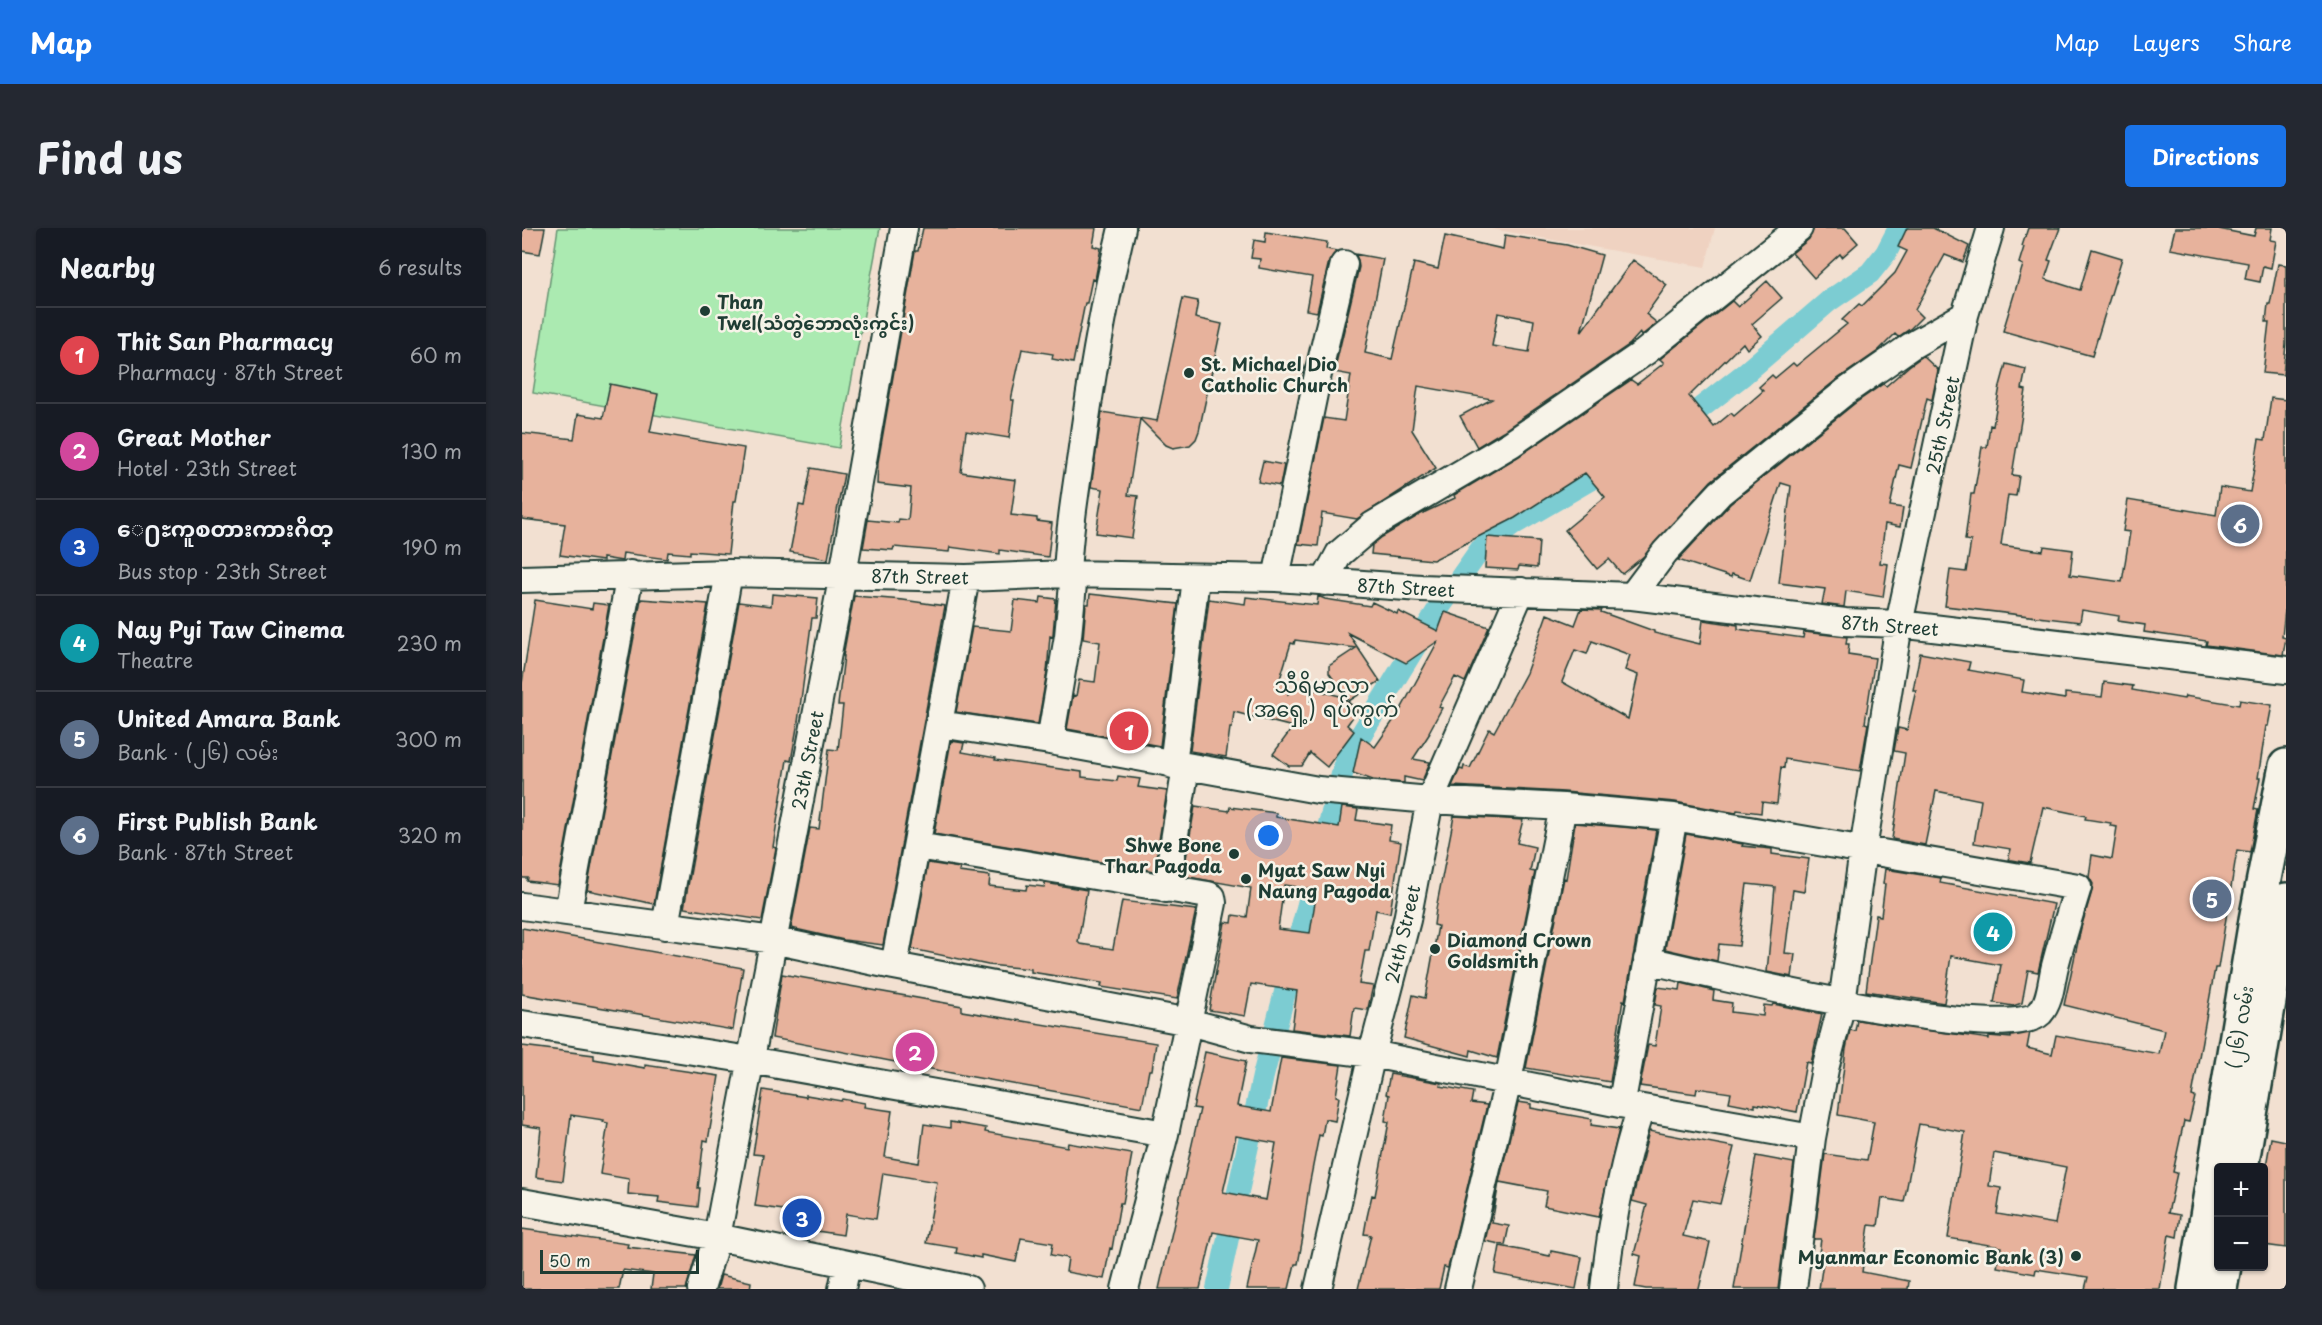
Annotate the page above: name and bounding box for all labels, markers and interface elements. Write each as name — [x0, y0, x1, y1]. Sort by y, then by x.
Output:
text: Map — [30, 21, 92, 64]
text: Map — [2055, 26, 2099, 58]
text: Layers — [2132, 26, 2200, 58]
text: Share — [2233, 26, 2292, 58]
text: Find us — [36, 125, 183, 188]
button: Directions — [2125, 125, 2286, 187]
text: Nearby — [60, 248, 155, 287]
text: 6 results — [378, 252, 462, 282]
place label: Than Twel(သံတွဲဘောလုံးကွင်း) — [717, 288, 914, 338]
marker: Than Twel(သံတွဲဘောလုံးကွင်း) — [698, 304, 712, 318]
text: Thit San Pharmacy — [117, 324, 333, 357]
text: 1 — [75, 340, 84, 370]
text: 60 m — [410, 340, 462, 370]
place label: St. Michael Dio Catholic Church — [1201, 350, 1348, 398]
text: Pharmacy · 87th Street — [117, 357, 343, 387]
marker: St. Michael Dio Catholic Church — [1182, 366, 1196, 380]
street label: 25th Street — [1918, 373, 1966, 477]
text: Great Mother — [117, 420, 271, 453]
text: 2 — [72, 436, 87, 466]
text: 130 m — [402, 436, 462, 466]
text: Hotel · 23th Street — [117, 453, 297, 483]
pin: 6 — [2220, 502, 2260, 546]
text: ေ႐ႊကူစတားကားဂိတ္ — [117, 511, 334, 544]
text: 3 — [73, 532, 86, 562]
text: 190 m — [403, 532, 462, 562]
text: Bus stop · 23th Street — [117, 556, 327, 586]
street label: 87th Street — [871, 562, 969, 590]
street label: 87th Street — [1357, 571, 1455, 603]
street label: 87th Street — [1840, 608, 1940, 642]
text: Nay Pyi Taw Cinema — [117, 612, 345, 645]
text: 4 — [73, 628, 86, 658]
text: 230 m — [397, 628, 462, 658]
text: Theatre — [117, 645, 193, 675]
district label: သီရိမာလာ (အရှေ့) ရပ်ကွက် — [1245, 668, 1399, 727]
text: United Amara Bank — [117, 701, 340, 734]
street label: 23th Street — [784, 708, 830, 812]
pin: 1 — [1110, 708, 1148, 754]
text: 5 — [73, 724, 86, 754]
text: 300 m — [395, 724, 462, 754]
text: Bank · (၂၆) လမ်း — [117, 737, 278, 767]
text: First Publish Bank — [117, 804, 318, 837]
text: 6 — [72, 820, 87, 850]
text: 320 m — [398, 820, 462, 850]
your location — [1254, 821, 1283, 850]
place label: Shwe Bone Thar Pagoda — [1104, 831, 1223, 879]
text: Bank · 87th Street — [117, 837, 293, 867]
marker: Shwe Bone Thar Pagoda — [1227, 847, 1241, 861]
place label: Myat Saw Nyi Naung Pagoda — [1258, 856, 1392, 904]
marker: Myat Saw Nyi Naung Pagoda — [1239, 872, 1253, 886]
pin: 5 — [2192, 876, 2232, 922]
street label: 24th Street — [1378, 882, 1426, 986]
pin: 4 — [1974, 910, 2012, 954]
place label: Diamond Crown Goldsmith — [1447, 926, 1592, 974]
marker: Diamond Crown Goldsmith — [1428, 942, 1442, 956]
street label: (၂၆) လမ်း — [2218, 983, 2263, 1071]
pin: 2 — [896, 1030, 934, 1074]
map controls — [2214, 1163, 2268, 1271]
button: + — [2214, 1163, 2268, 1217]
pin: 3 — [782, 1196, 822, 1240]
button: − — [2214, 1217, 2268, 1271]
place label: Myanmar Economic Bank (3) — [1798, 1243, 2064, 1270]
scale bar — [540, 1247, 699, 1274]
text: 50 m — [549, 1248, 590, 1272]
marker: Myanmar Economic Bank (3) — [2069, 1249, 2083, 1263]

